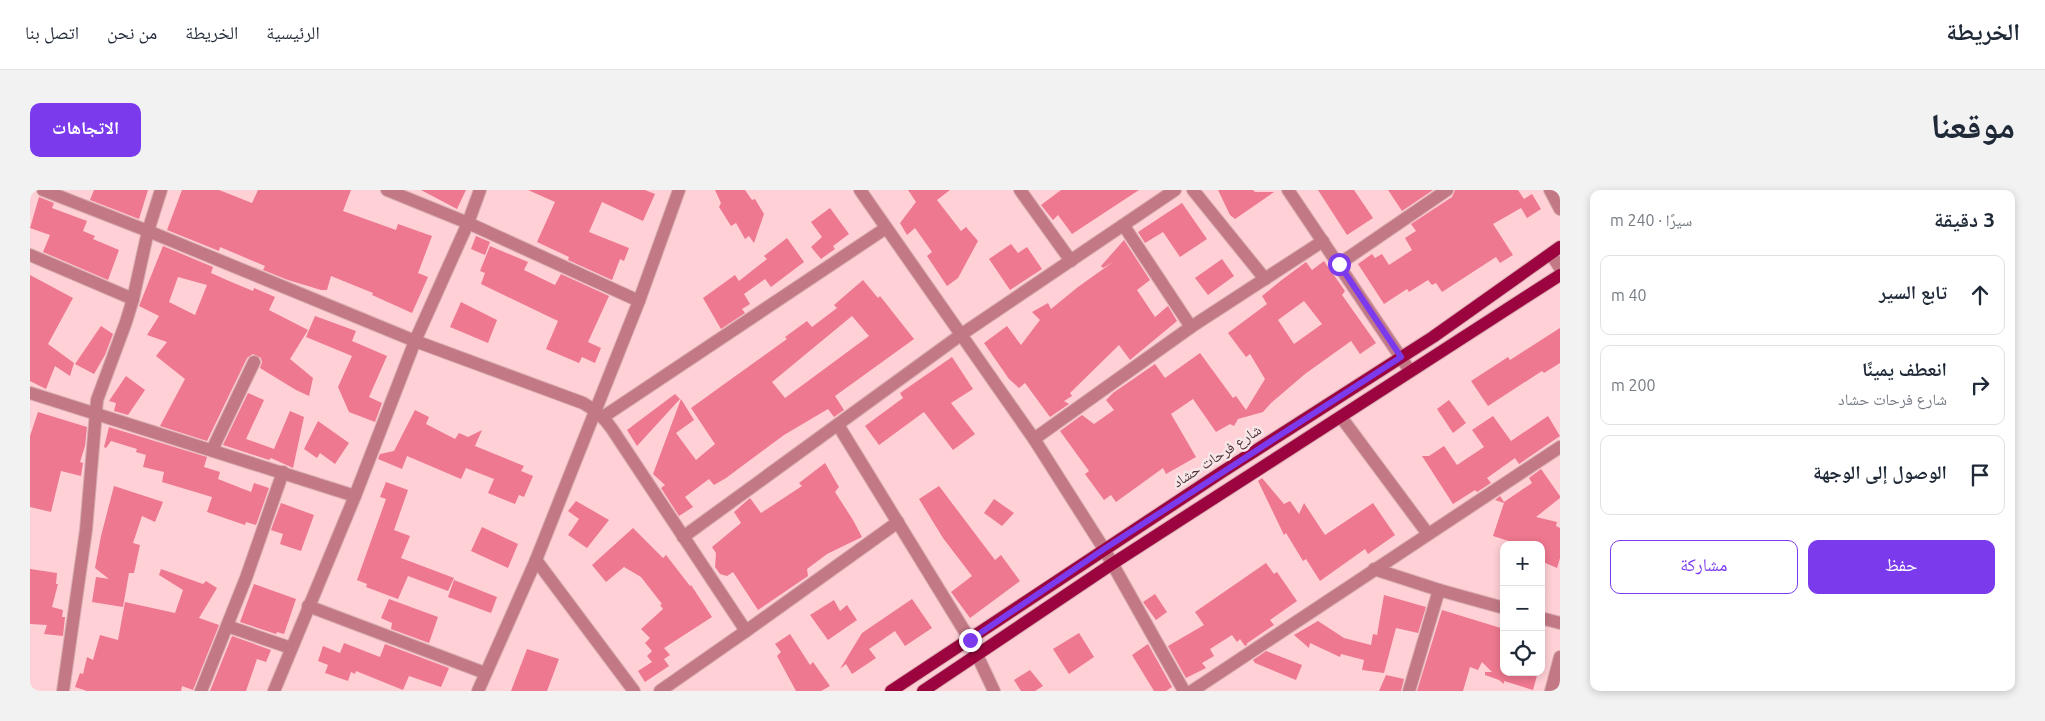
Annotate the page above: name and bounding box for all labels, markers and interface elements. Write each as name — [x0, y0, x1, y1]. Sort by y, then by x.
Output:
text: الخريطة — [1946, 18, 2020, 45]
text: اتصل بنا — [25, 22, 79, 42]
text: من نحن — [107, 22, 157, 42]
text: الخريطة — [185, 22, 238, 42]
text: الرئيسية — [266, 22, 320, 42]
button: الاتجاهات — [30, 103, 141, 157]
text: موقعنا — [1930, 105, 2015, 145]
text: 3 دقيقة — [1934, 207, 1995, 231]
text: سيرًا · 240 m — [1610, 211, 1692, 229]
route start — [1328, 253, 1351, 276]
text: تابع السير — [1879, 281, 1947, 303]
icon: ahead — [1966, 281, 1994, 309]
text: 40 m — [1611, 286, 1647, 304]
text: انعطف يمينًا — [1862, 358, 1947, 380]
icon: right — [1966, 371, 1994, 399]
text: 200 m — [1611, 376, 1656, 394]
text: شارع فرحات حشاد — [1838, 390, 1947, 408]
street label: شارع فرحات حشاد — [1169, 421, 1265, 492]
text: الوصول إلى الوجهة — [1813, 461, 1947, 483]
icon: arrive — [1966, 461, 1994, 489]
button: مشاركة — [1610, 540, 1798, 594]
button: حفظ — [1808, 540, 1995, 594]
map controls — [1500, 541, 1545, 676]
button: + — [1500, 541, 1545, 586]
button: − — [1500, 586, 1545, 631]
route end — [959, 629, 982, 652]
button: locate — [1500, 631, 1545, 676]

